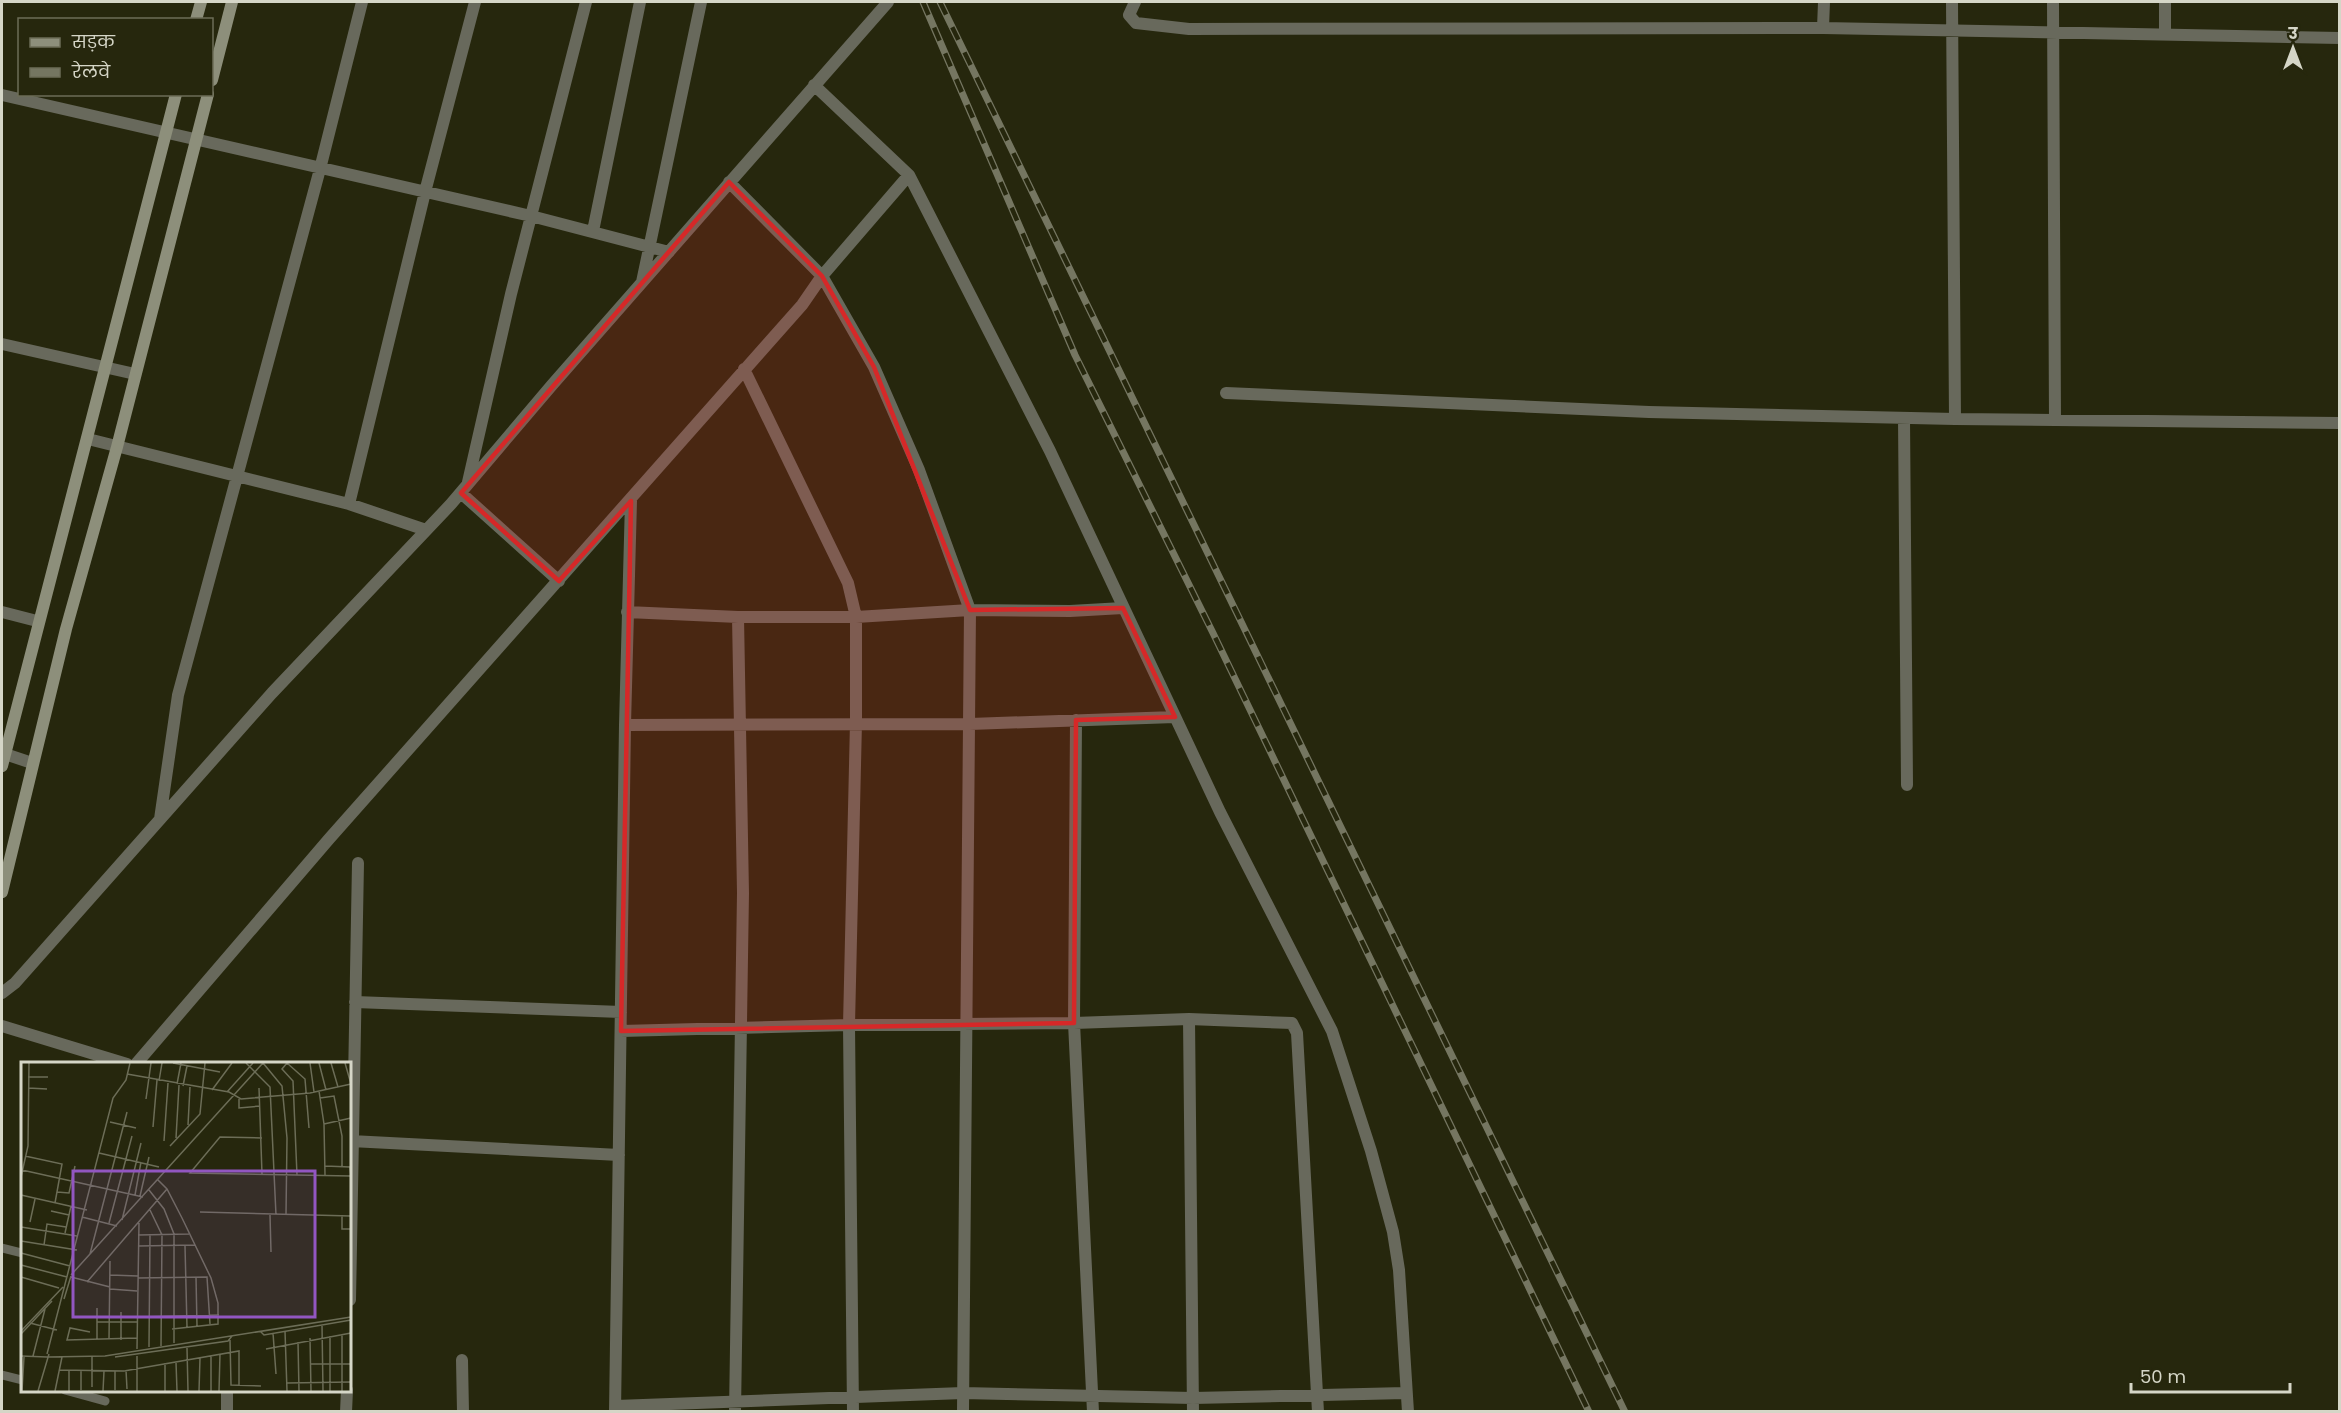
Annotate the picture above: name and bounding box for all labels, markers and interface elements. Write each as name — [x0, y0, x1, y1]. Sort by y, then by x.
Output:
legend — [18, 18, 213, 96]
north arrow — [2263, 18, 2323, 78]
text: उ — [2287, 22, 2298, 45]
text: सड़क — [71, 29, 116, 54]
text: रेलवे — [71, 59, 111, 84]
inset map — [21, 1062, 351, 1392]
scale bar — [2131, 1356, 2290, 1394]
text: 50 m — [2140, 1364, 2186, 1389]

